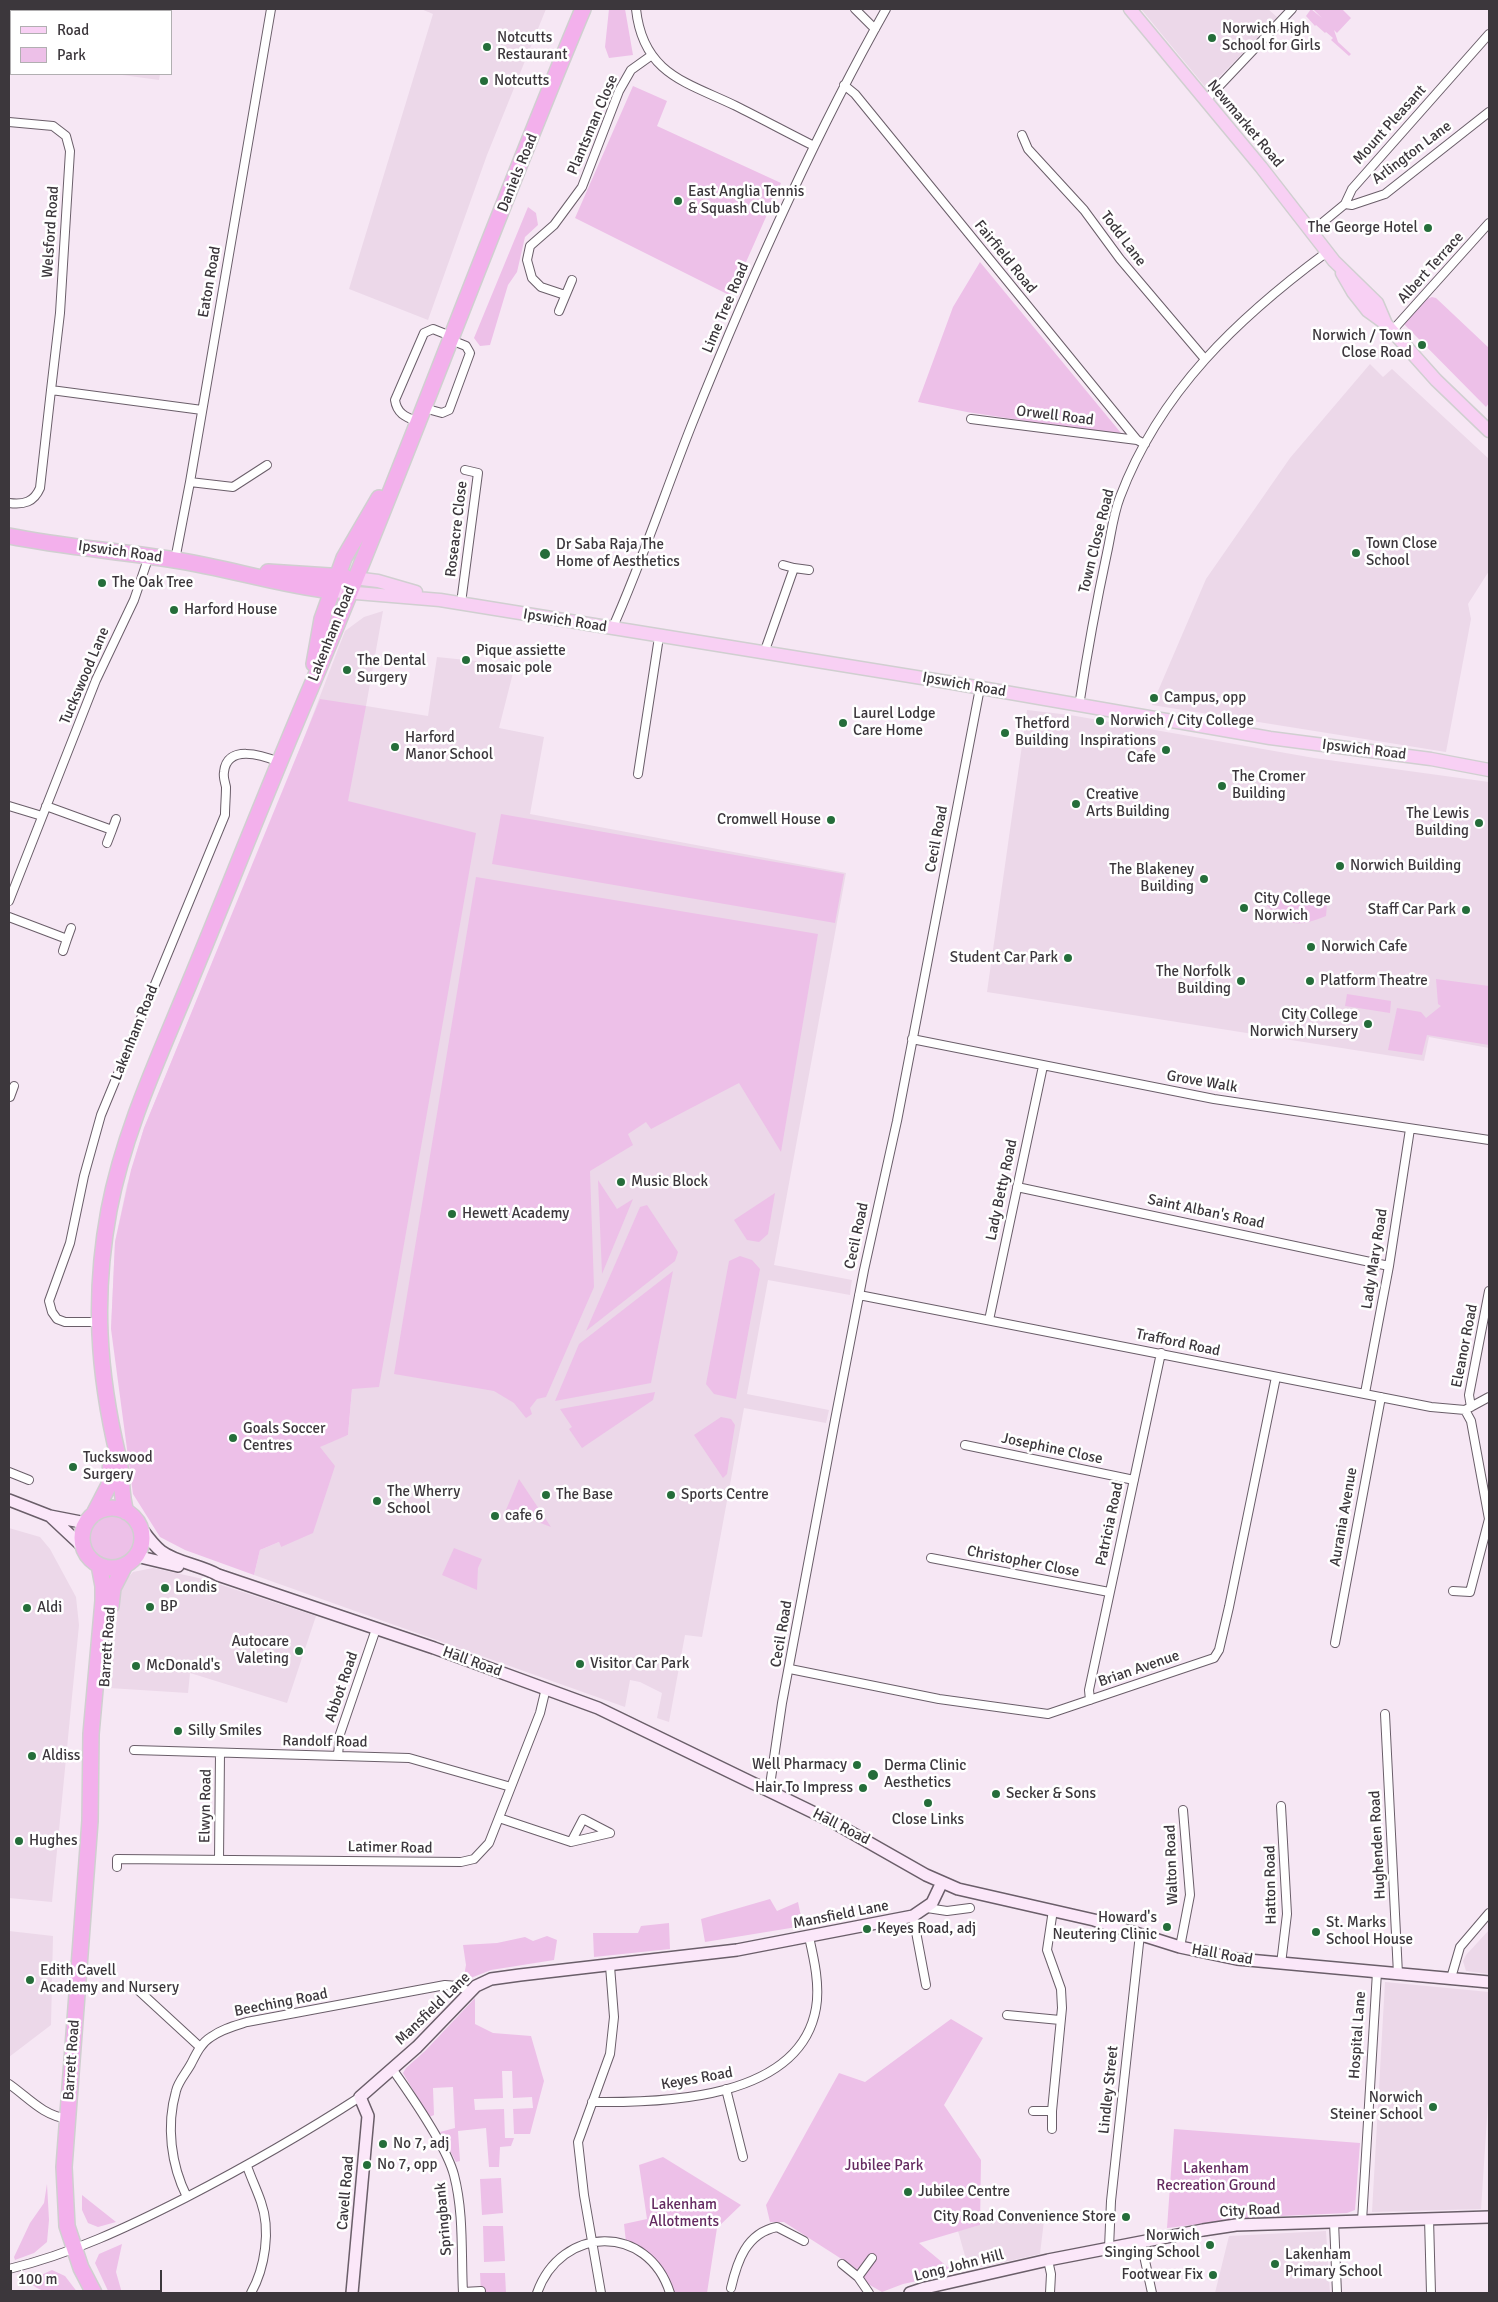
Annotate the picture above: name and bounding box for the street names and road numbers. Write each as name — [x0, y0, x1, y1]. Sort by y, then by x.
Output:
street label: Plantsman Close — [564, 72, 622, 178]
street label: Newmarket Road — [1203, 77, 1287, 171]
street label: Mount Pleasant — [1350, 82, 1430, 168]
street label: Arlington Lane — [1369, 117, 1455, 189]
street label: Daniels Road — [494, 131, 542, 215]
street label: Welsford Road — [39, 185, 63, 279]
street label: Todd Lane — [1097, 208, 1149, 270]
street label: Fairfield Road — [970, 217, 1040, 297]
street label: Albert Terrace — [1394, 229, 1468, 307]
street label: Eaton Road — [195, 245, 225, 319]
street label: Lime Tree Road — [699, 260, 753, 356]
street label: Orwell Road — [1015, 402, 1095, 430]
street label: Roseacre Close — [442, 480, 472, 578]
street label: Town Close Road — [1075, 487, 1119, 595]
street label: Ipswich Road — [77, 537, 163, 567]
street label: Lakenham Road — [305, 584, 359, 684]
street label: Ipswich Road — [522, 605, 608, 637]
street label: Tuckswood Lane — [56, 625, 114, 727]
street label: Ipswich Road — [921, 669, 1007, 701]
street label: Ipswich Road — [1321, 736, 1407, 764]
street label: Cecil Road — [922, 804, 952, 874]
street label: Lakenham Road — [108, 983, 162, 1083]
street label: Grove Walk — [1165, 1067, 1239, 1097]
street label: Lady Betty Road — [982, 1138, 1022, 1242]
street label: Saint Alban's Road — [1146, 1191, 1266, 1233]
street label: Cecil Road — [841, 1201, 873, 1271]
street label: Lady Mary Road — [1358, 1207, 1392, 1311]
street label: Eleanor Road — [1448, 1303, 1482, 1389]
street label: Trafford Road — [1134, 1325, 1222, 1361]
street label: Josephine Close — [1000, 1429, 1104, 1469]
street label: Aurania Avenue — [1326, 1466, 1362, 1568]
street label: Patricia Road — [1092, 1481, 1128, 1567]
street label: Christopher Close — [965, 1542, 1081, 1582]
street label: Cecil Road — [767, 1599, 797, 1669]
street label: Barrett Road — [96, 1606, 120, 1688]
street label: Hall Road — [440, 1643, 504, 1681]
street label: Brian Avenue — [1096, 1647, 1182, 1691]
street label: Abbot Road — [322, 1649, 362, 1725]
street label: Randolf Road — [282, 1732, 368, 1752]
street label: Elwyn Road — [196, 1769, 216, 1843]
street label: Hughenden Road — [1366, 1790, 1390, 1900]
street label: Hall Road — [809, 1805, 873, 1849]
street label: Walton Road — [1162, 1824, 1182, 1906]
street label: Latimer Road — [347, 1838, 433, 1858]
street label: Hatton Road — [1261, 1845, 1281, 1925]
street label: Mansfield Lane — [792, 1897, 890, 1933]
street label: Hall Road — [1190, 1941, 1254, 1969]
street label: Mansfield Lane — [392, 1969, 474, 2049]
street label: Beeching Road — [233, 1985, 329, 2021]
street label: Hospital Lane — [1346, 1991, 1370, 2079]
street label: Barrett Road — [60, 2019, 84, 2101]
street label: Lindley Street — [1095, 2045, 1123, 2135]
street label: Keyes Road — [660, 2064, 734, 2094]
street label: Cavell Road — [334, 2155, 358, 2231]
street label: Springbank — [432, 2182, 456, 2256]
street label: City Road — [1219, 2200, 1281, 2222]
street label: Long John Hill — [912, 2246, 1006, 2286]

